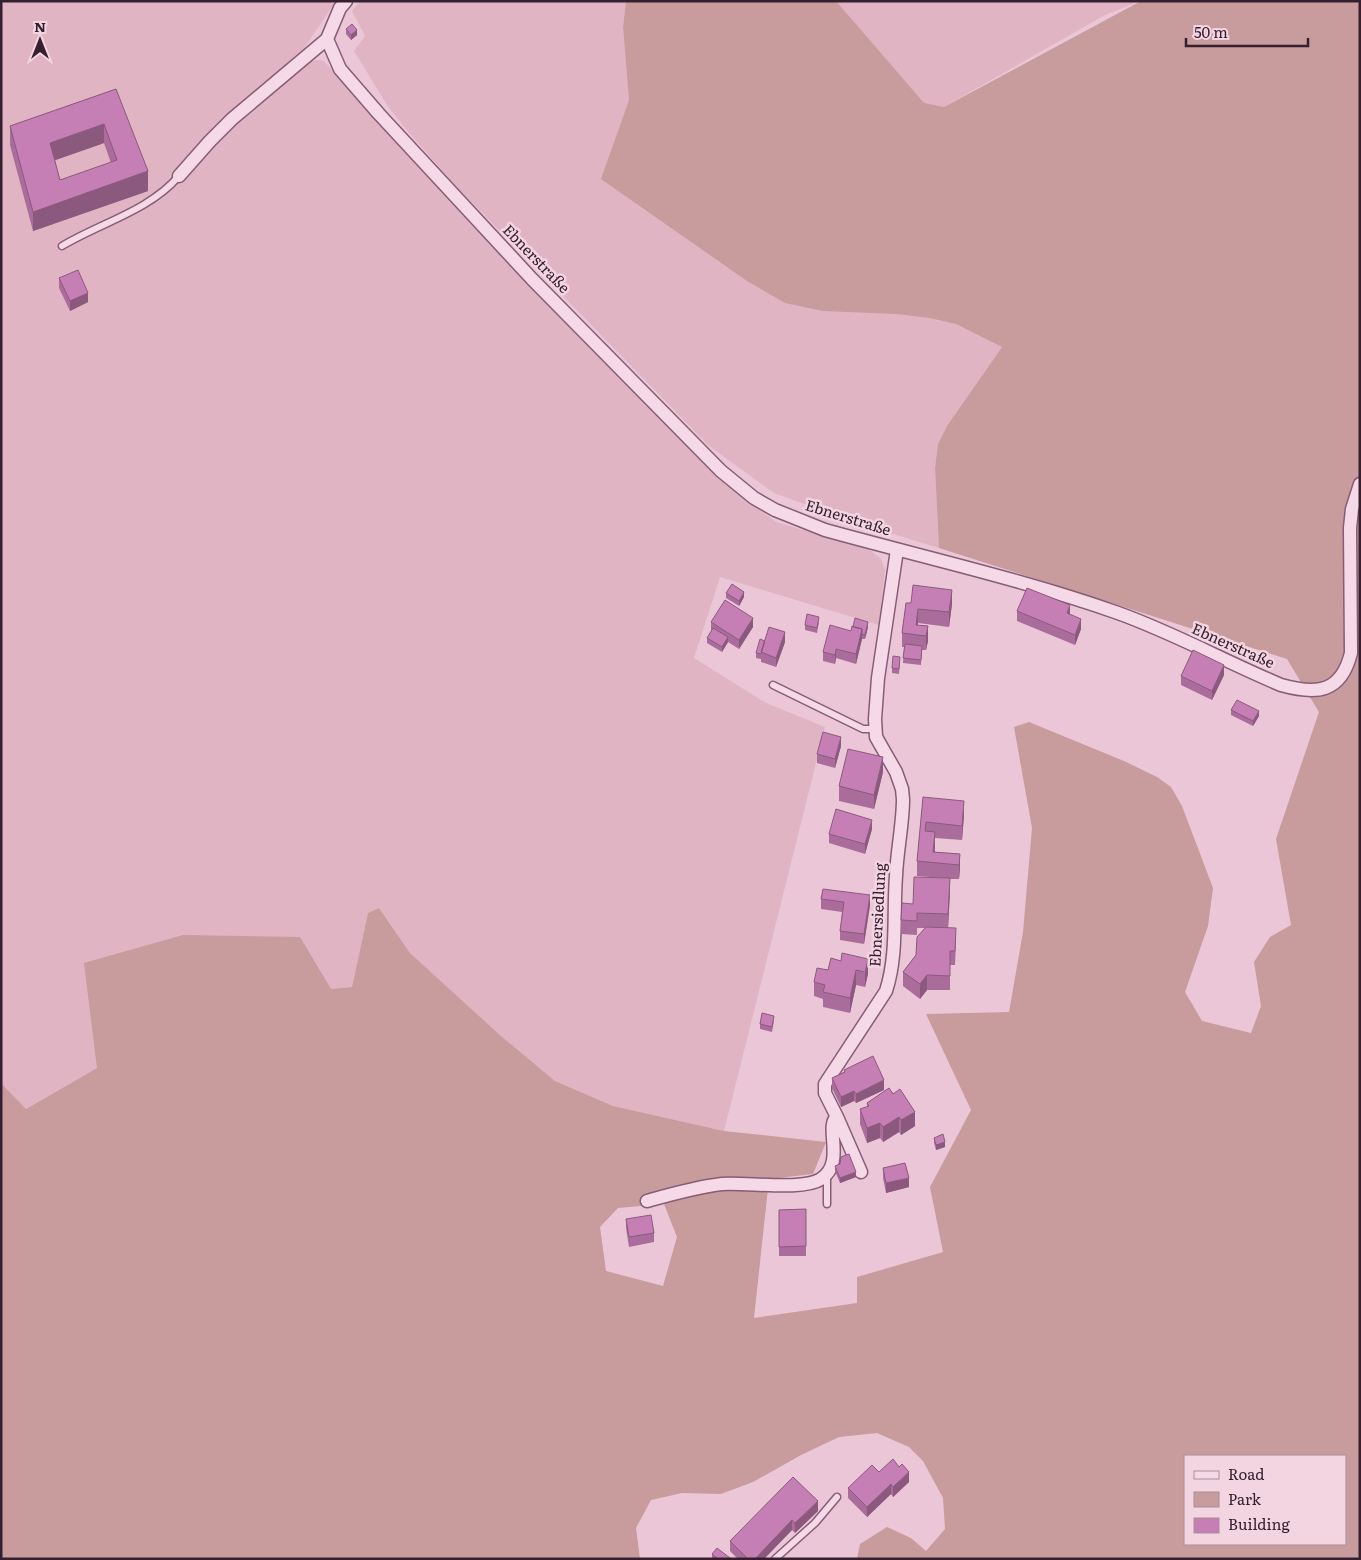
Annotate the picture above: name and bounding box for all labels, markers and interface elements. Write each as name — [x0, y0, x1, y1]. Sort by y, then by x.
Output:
north arrow — [15, 15, 65, 65]
scale bar — [1186, 15, 1308, 47]
text: N — [34, 16, 46, 36]
text: 50 m — [1194, 20, 1228, 43]
street label: Ebnerstraße — [498, 218, 576, 298]
street label: Ebnerstraße — [803, 493, 894, 541]
street label: Ebnerstraße — [1189, 616, 1279, 673]
street label: Ebnersiedlung — [862, 862, 891, 968]
legend — [1184, 1455, 1346, 1545]
text: Road — [1228, 1462, 1264, 1485]
text: Park — [1228, 1487, 1262, 1510]
text: Building — [1228, 1512, 1290, 1535]

